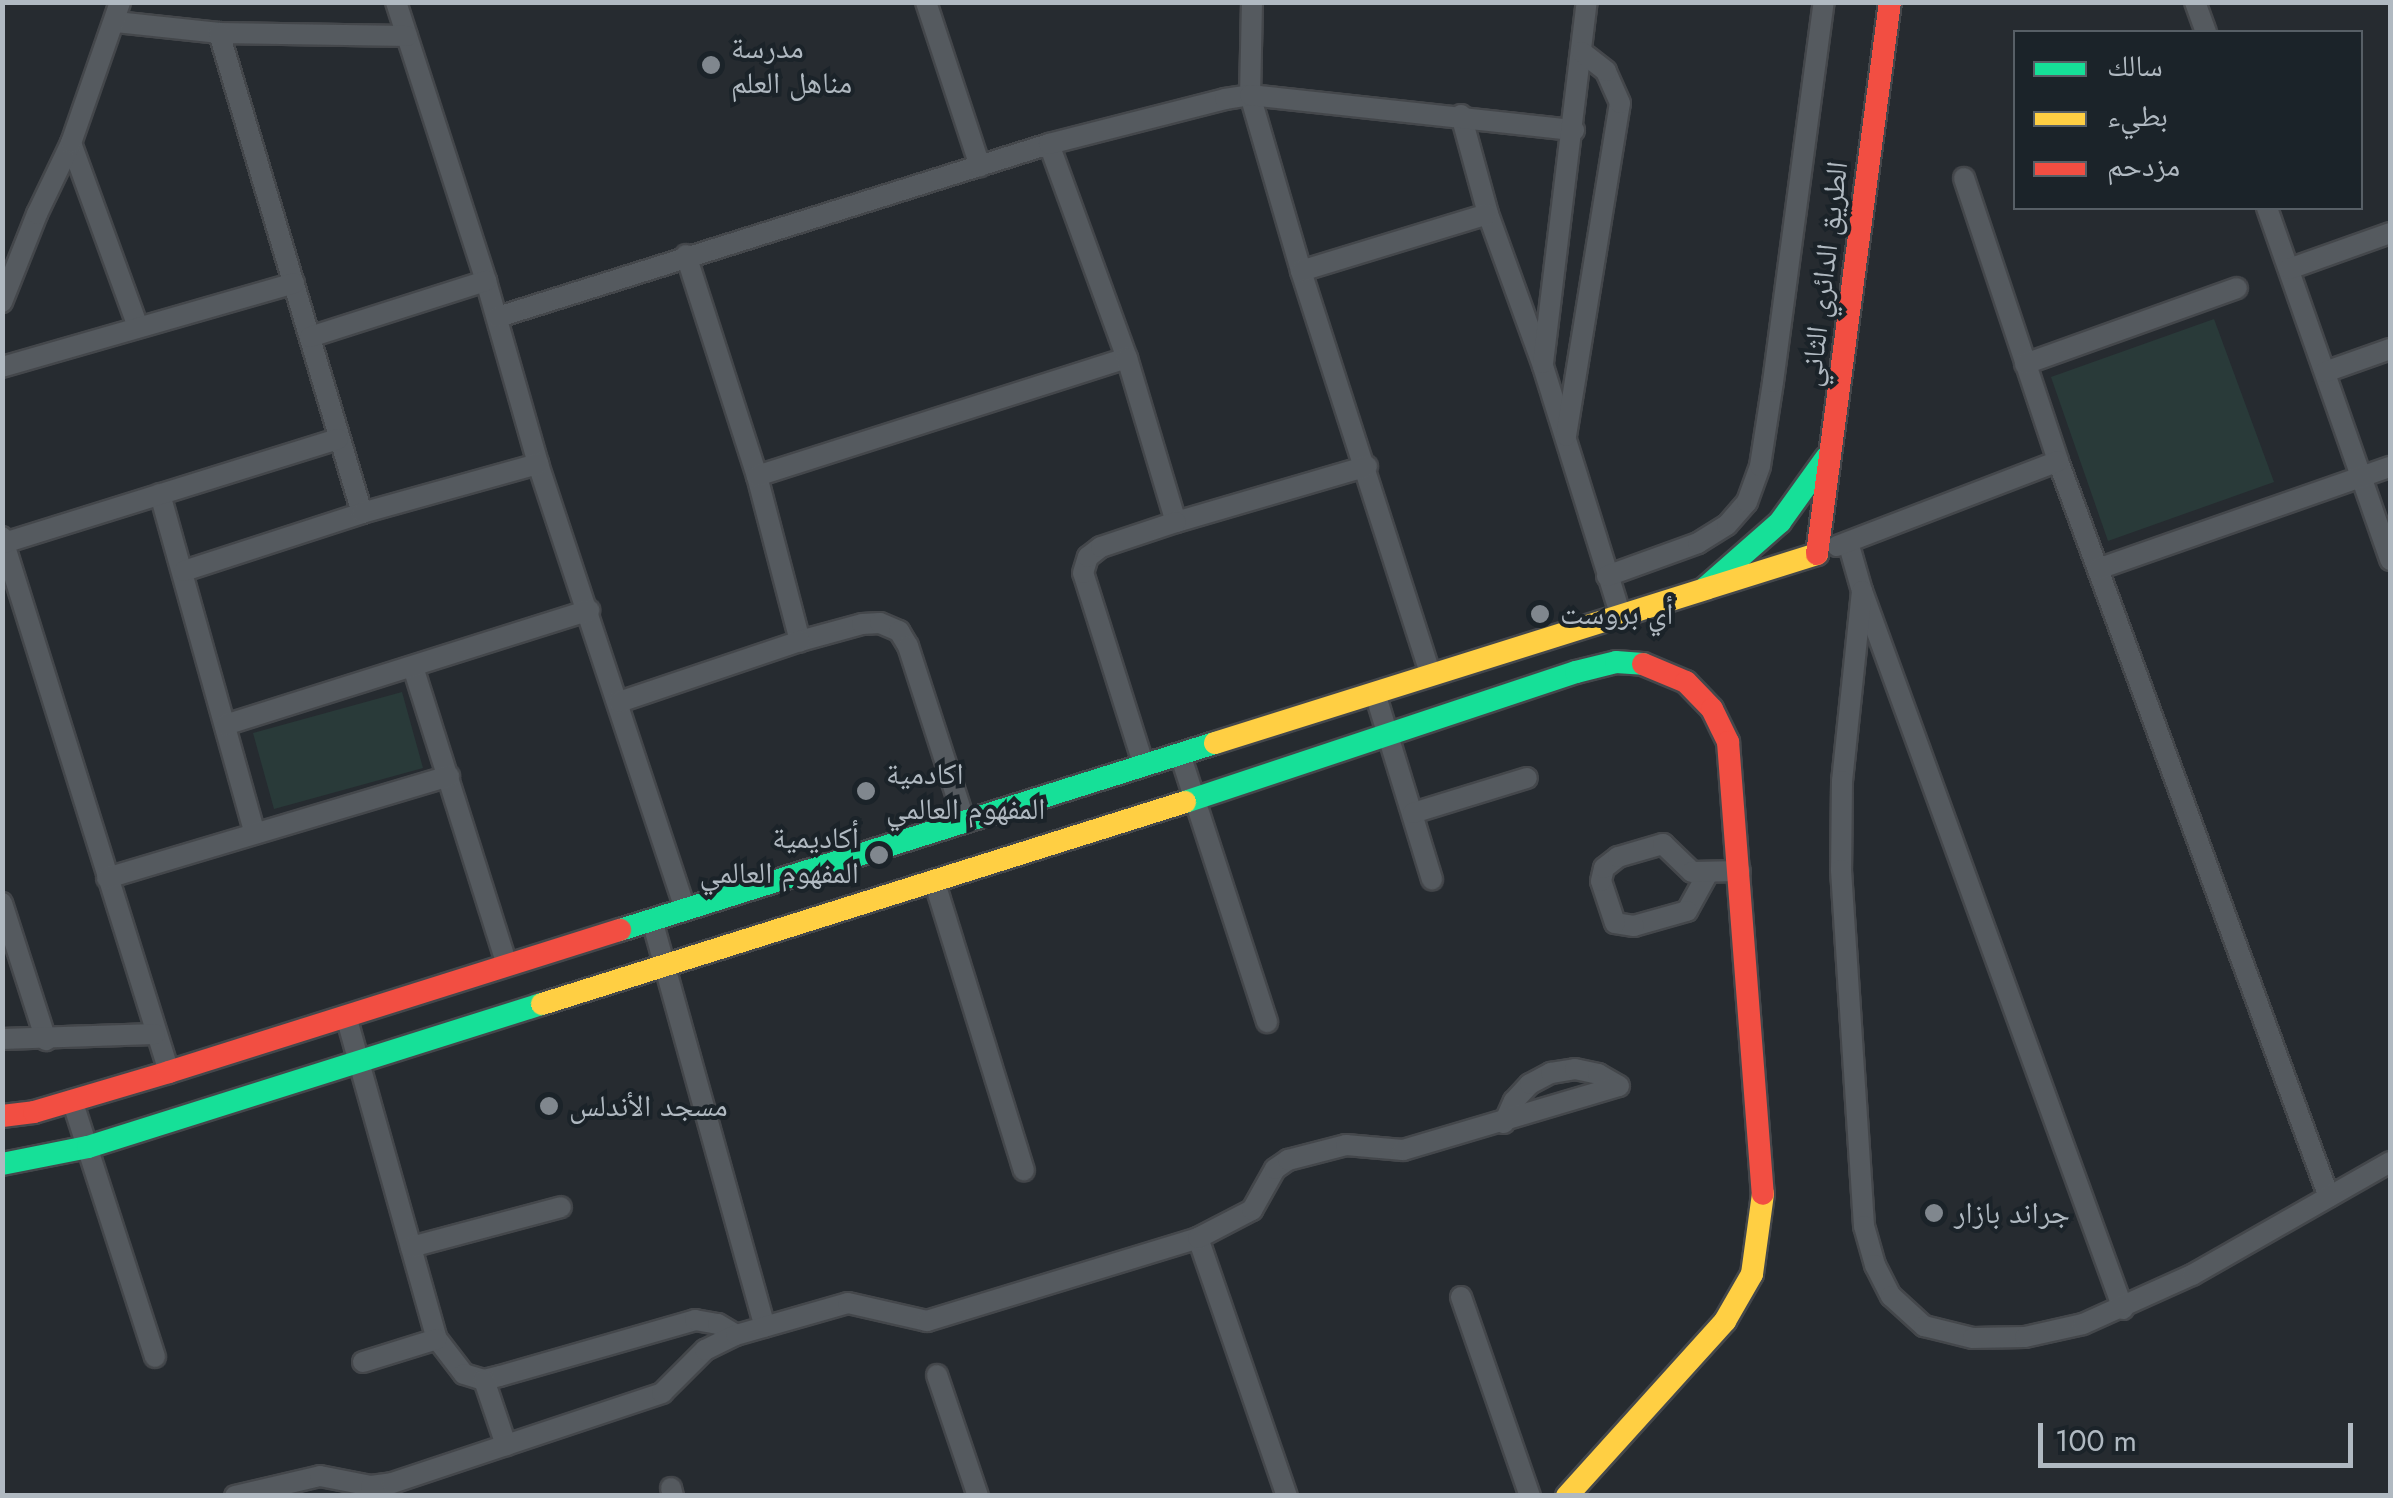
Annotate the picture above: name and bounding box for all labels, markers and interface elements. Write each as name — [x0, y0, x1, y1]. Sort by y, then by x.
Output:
place label: مدرسة مناهل العلم — [731, 30, 852, 100]
legend — [2013, 30, 2363, 210]
text: سالك — [2107, 44, 2163, 87]
marker: مدرسة مناهل العلم — [700, 54, 722, 76]
text: بطيء — [2107, 94, 2168, 137]
text: مزدحم — [2107, 144, 2180, 187]
street label: الطريق الدائري الثاني — [1792, 159, 1856, 389]
place label: أي بروست — [1560, 596, 1673, 632]
marker: أي بروست — [1529, 603, 1551, 625]
place label: اكادمية المفهوم العالمي — [886, 756, 1046, 826]
marker: اكادمية المفهوم العالمي — [855, 780, 877, 802]
place label: أكاديمية المفهوم العالمي — [699, 820, 859, 890]
marker: أكاديمية المفهوم العالمي — [868, 844, 890, 866]
place label: مسجد الأندلس — [569, 1088, 728, 1124]
marker: مسجد الأندلس — [538, 1095, 560, 1117]
place label: جراند بازار — [1954, 1195, 2070, 1231]
marker: جراند بازار — [1923, 1202, 1945, 1224]
scale bar — [2043, 1403, 2358, 1465]
text: 100 m — [2055, 1419, 2137, 1462]

